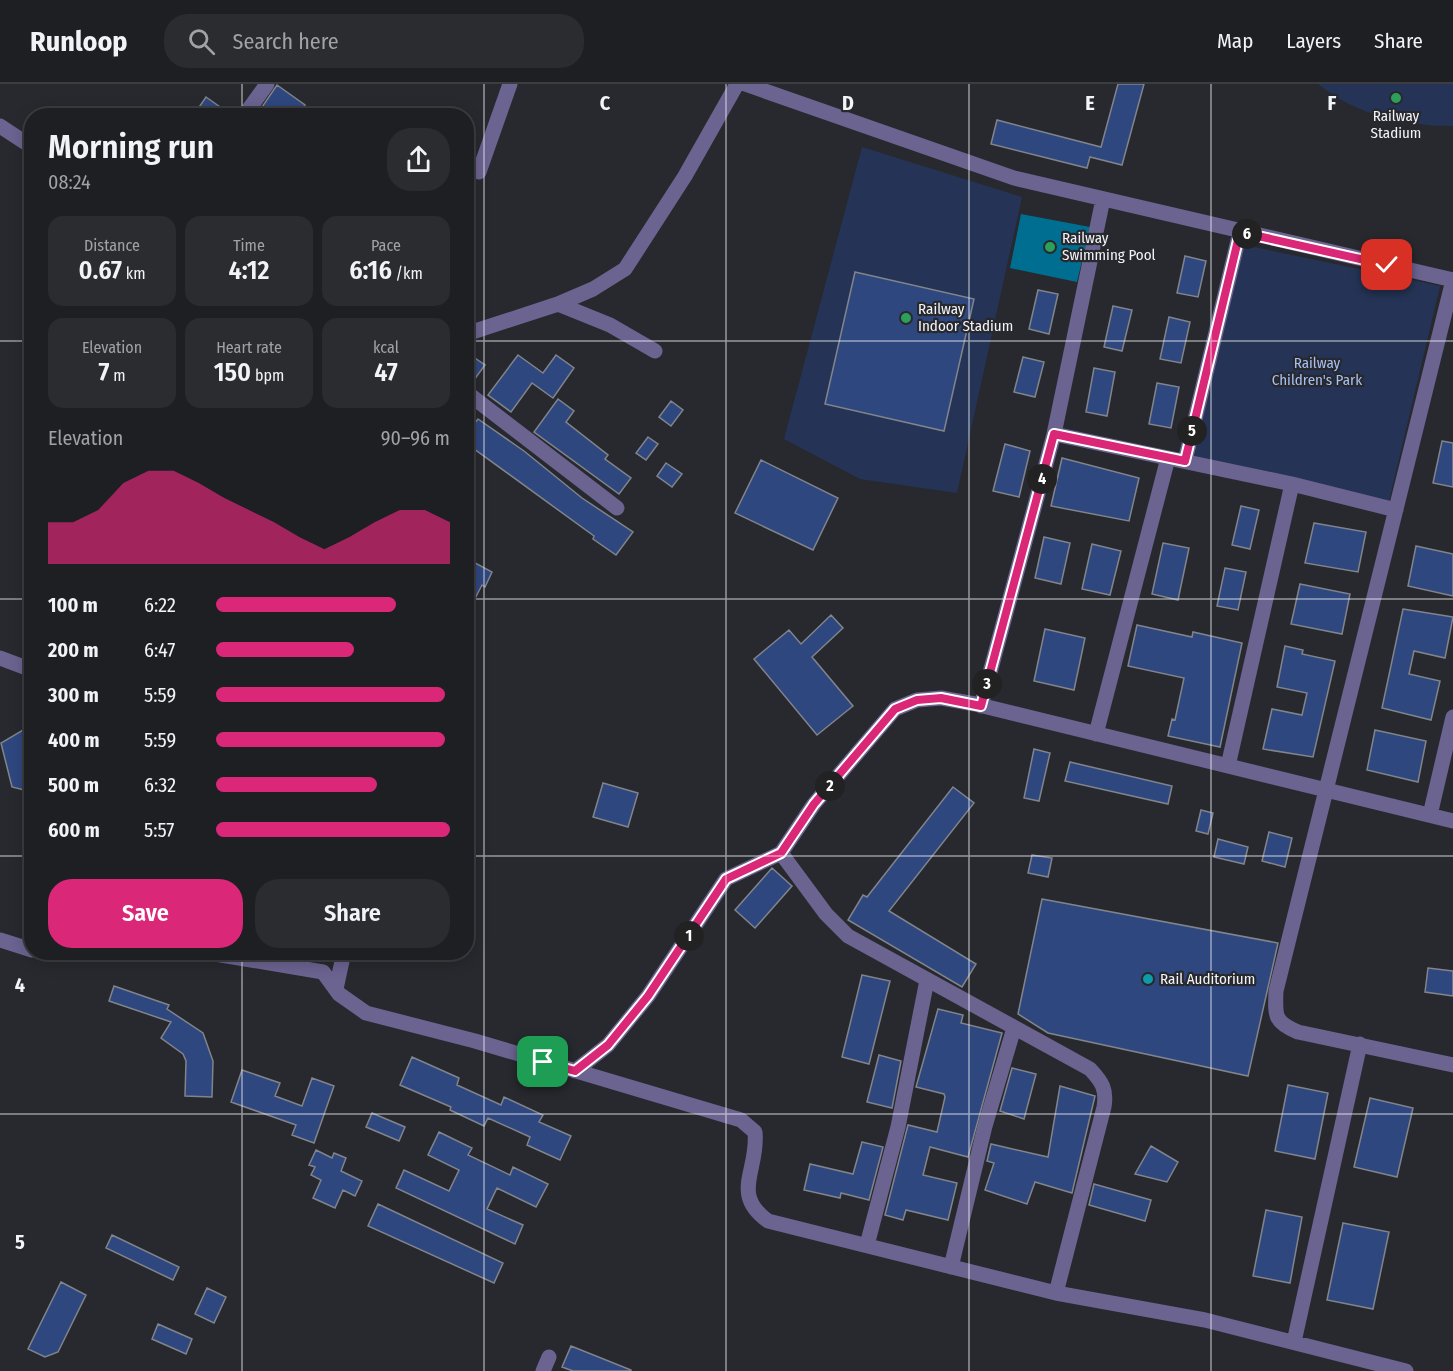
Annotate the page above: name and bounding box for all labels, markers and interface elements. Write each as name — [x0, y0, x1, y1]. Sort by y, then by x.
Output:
search box — [164, 14, 584, 68]
text: Runloop — [30, 25, 128, 58]
icon: search — [185, 25, 218, 58]
text: Search here — [233, 28, 339, 55]
text: Map — [1217, 28, 1253, 54]
text: Layers — [1286, 28, 1341, 54]
text: Share — [1374, 28, 1423, 54]
text: C — [600, 91, 611, 115]
text: D — [842, 91, 854, 115]
text: E — [1085, 91, 1095, 115]
text: F — [1328, 91, 1337, 115]
marker: Railway Stadium — [1389, 91, 1403, 105]
place label: Railway Stadium — [1371, 107, 1421, 142]
text: Morning run — [48, 127, 214, 167]
button: share — [387, 128, 450, 191]
text: 08:24 — [48, 170, 91, 194]
pin: 6 — [1232, 219, 1262, 249]
text: 6 — [1243, 224, 1251, 243]
place label: Railway Swimming Pool — [1062, 229, 1156, 264]
text: Distance — [84, 236, 140, 255]
text: Time — [233, 236, 265, 255]
text: Pace — [371, 236, 401, 255]
pin — [1361, 239, 1412, 290]
marker: Railway Swimming Pool — [1043, 240, 1057, 254]
icon: check — [1370, 248, 1403, 281]
text: 0.67 — [78, 255, 122, 286]
text: 4:12 — [229, 255, 269, 286]
text: 6:16 — [349, 255, 392, 286]
text: km — [122, 264, 146, 283]
text: /km — [392, 264, 423, 283]
place label: Railway Indoor Stadium — [918, 300, 1013, 335]
marker: Railway Indoor Stadium — [899, 311, 913, 325]
text: Elevation — [82, 338, 142, 357]
text: Heart rate — [216, 338, 282, 357]
text: kcal — [373, 338, 399, 357]
park label: Railway Children's Park — [1272, 354, 1362, 389]
text: 7 — [99, 357, 109, 388]
text: 150 — [214, 357, 251, 388]
text: 47 — [374, 357, 398, 388]
text: m — [109, 366, 126, 385]
text: bpm — [251, 366, 284, 385]
pin: 5 — [1177, 416, 1207, 446]
text: 5 — [1188, 421, 1196, 440]
text: Elevation — [48, 426, 123, 450]
text: 90–96 m — [381, 426, 450, 450]
pin: 4 — [1027, 464, 1057, 494]
text: 4 — [1038, 469, 1046, 488]
text: 100 m — [48, 593, 98, 617]
text: 6:22 — [144, 593, 176, 617]
text: 200 m — [48, 638, 99, 662]
text: 6:47 — [144, 638, 175, 662]
pin: 3 — [972, 669, 1002, 699]
text: 3 — [983, 674, 991, 693]
text: 300 m — [48, 683, 99, 707]
text: 5:59 — [144, 683, 176, 707]
text: 400 m — [48, 728, 100, 752]
text: 5:59 — [144, 728, 176, 752]
pin: 2 — [815, 771, 845, 801]
text: 500 m — [48, 773, 99, 797]
text: 6:32 — [144, 773, 176, 797]
text: 2 — [826, 776, 834, 795]
text: 600 m — [48, 818, 100, 842]
text: 5:57 — [144, 818, 174, 842]
button: Save — [48, 879, 243, 948]
button: Share — [255, 879, 450, 948]
pin: 1 — [674, 921, 704, 951]
text: 1 — [686, 926, 692, 945]
place label: Rail Auditorium — [1160, 970, 1255, 988]
marker: Rail Auditorium — [1141, 972, 1155, 986]
text: 4 — [15, 973, 25, 997]
pin — [517, 1036, 568, 1087]
icon: arrive — [526, 1045, 559, 1078]
text: 5 — [15, 1230, 25, 1254]

